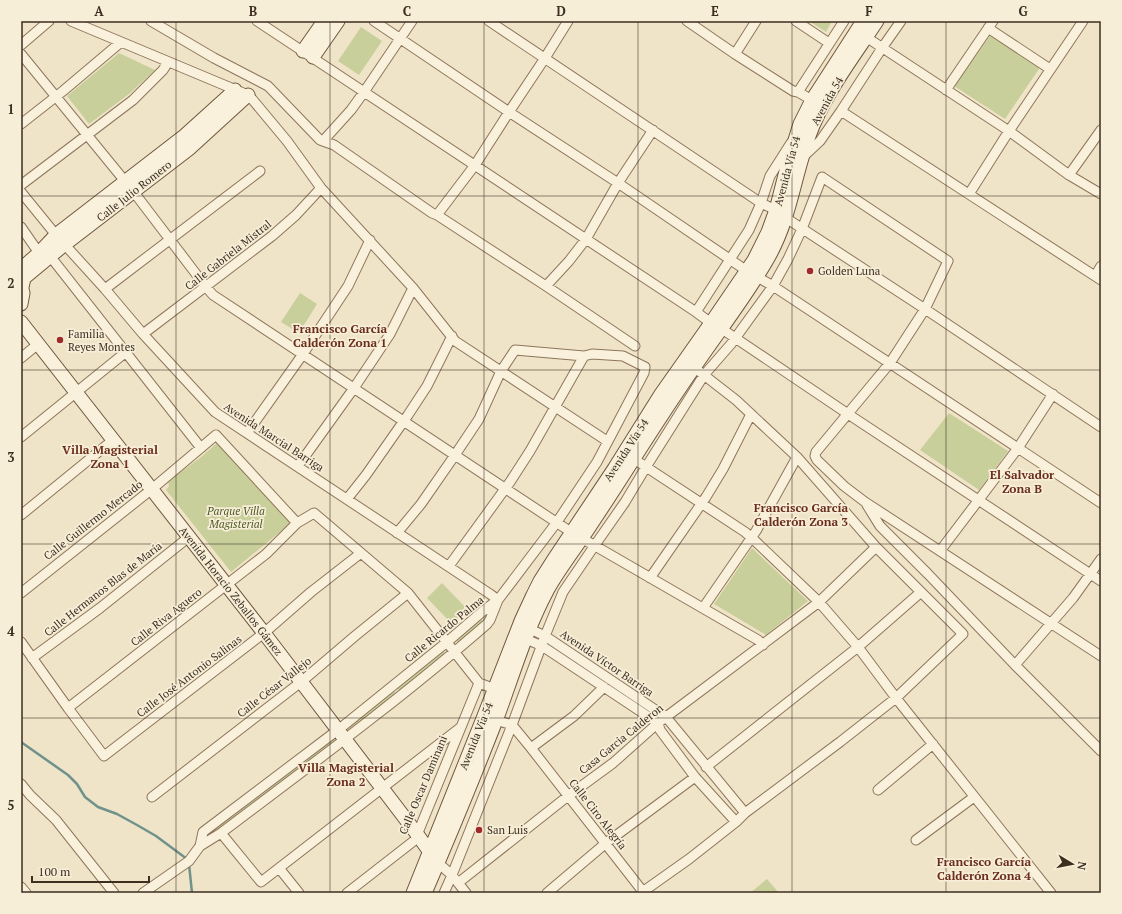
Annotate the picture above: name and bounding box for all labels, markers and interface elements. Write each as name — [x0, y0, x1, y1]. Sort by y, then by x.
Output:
text: A — [94, 2, 104, 20]
text: B — [249, 2, 257, 20]
text: C — [403, 2, 411, 20]
text: D — [556, 2, 566, 20]
text: E — [711, 2, 719, 20]
text: F — [865, 2, 873, 20]
text: G — [1018, 2, 1028, 20]
street label: Avenida 54 — [808, 74, 846, 128]
text: 1 — [7, 100, 15, 118]
street label: Avenida Vía 54 — [771, 134, 803, 208]
street label: Calle Julio Romero — [94, 157, 174, 225]
street label: Calle Gabriela Mistral — [182, 217, 274, 293]
place label: Golden Luna — [818, 264, 881, 278]
marker: Golden Luna — [805, 266, 815, 276]
text: 2 — [7, 274, 15, 292]
district label: Francisco García Calderón Zona 1 — [293, 321, 388, 350]
place label: Familia Reyes Montes — [68, 327, 135, 354]
marker: Familia Reyes Montes — [55, 335, 65, 345]
street label: Avenida Marcial Barriga — [221, 399, 327, 475]
street label: Avenida Vía 54 — [601, 416, 652, 484]
district label: Villa Magisterial Zona 1 — [62, 442, 158, 471]
text: 3 — [7, 448, 15, 466]
district label: El Salvador Zona B — [990, 467, 1055, 496]
street label: Calle Guillermo Mercado — [41, 477, 145, 563]
district label: Francisco García Calderón Zona 3 — [754, 500, 849, 529]
park label: Parque Villa Magisterial — [206, 504, 265, 531]
street label: Avenida Horacio Zeballos Gámez — [176, 524, 286, 658]
street label: Calle Hermanos Blas de María — [41, 538, 165, 639]
street label: Calle Riva Aguero — [128, 585, 204, 649]
street label: Calle Ricardo Palma — [402, 592, 487, 665]
text: 4 — [7, 622, 15, 640]
street label: Avenida Víctor Barriga — [558, 627, 657, 700]
street label: Calle José Antonio Salinas — [134, 632, 244, 720]
street label: Calle César Vallejo — [234, 654, 314, 720]
street label: Avenida Vía 54 — [456, 700, 496, 772]
street label: Casa Garcia Calderon — [576, 701, 666, 777]
street label: Calle Oscar Daminani — [396, 733, 450, 837]
district label: Villa Magisterial Zona 2 — [298, 760, 394, 789]
street label: Calle Ciro Alegría — [566, 776, 630, 852]
text: 5 — [7, 796, 15, 814]
place label: San Luis — [487, 823, 528, 837]
marker: San Luis — [474, 825, 484, 835]
north arrow — [1052, 844, 1092, 884]
district label: Francisco García Calderón Zona 4 — [937, 854, 1032, 883]
scale bar — [32, 858, 149, 884]
text: N — [1074, 860, 1089, 872]
text: 100 m — [38, 864, 71, 879]

